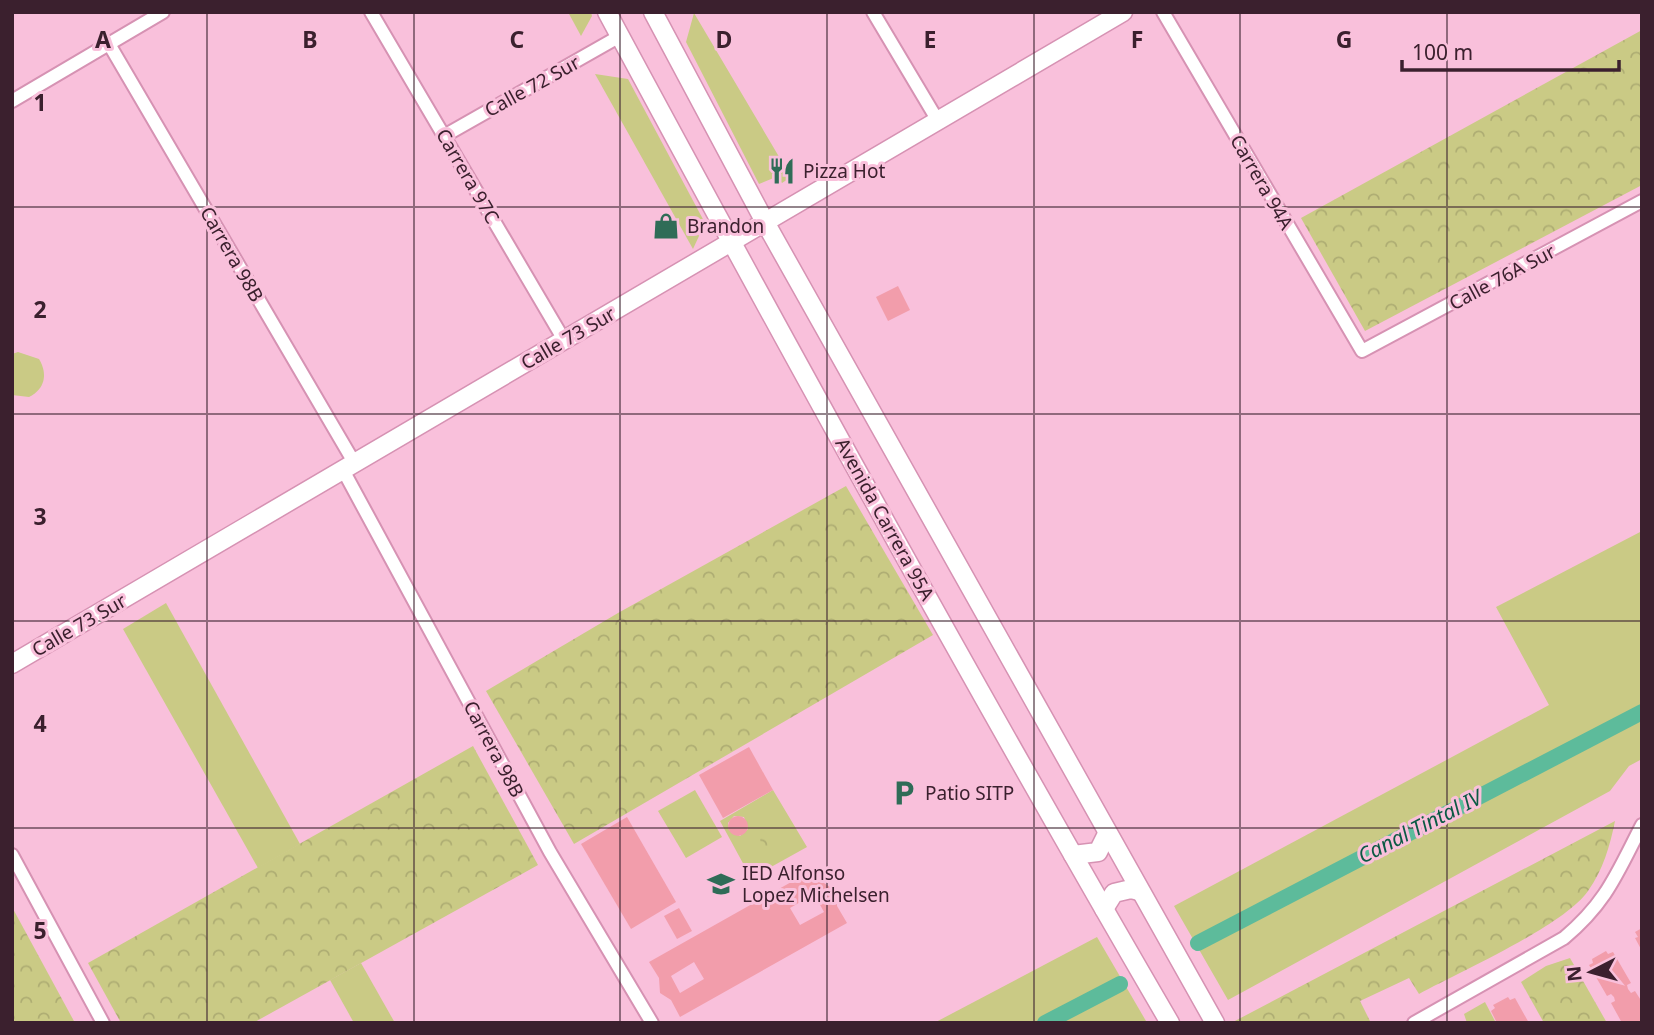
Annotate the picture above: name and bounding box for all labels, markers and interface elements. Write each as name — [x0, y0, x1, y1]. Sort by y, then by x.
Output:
text: A — [95, 23, 111, 55]
text: B — [302, 23, 318, 55]
text: C — [510, 23, 525, 55]
text: D — [716, 23, 732, 55]
text: E — [924, 23, 936, 55]
text: F — [1131, 23, 1143, 55]
text: G — [1336, 23, 1352, 55]
scale bar — [1402, 28, 1619, 72]
text: 100 m — [1412, 38, 1473, 66]
street label: Calle 72 Sur — [480, 49, 584, 123]
text: 1 — [33, 86, 47, 118]
street label: Carrera 97C — [430, 124, 506, 228]
street label: Carrera 94A — [1224, 130, 1300, 235]
restaurant icon: Pizza Hot — [767, 156, 797, 186]
place label: Pizza Hot — [803, 158, 885, 184]
street label: Carrera 98B — [194, 202, 270, 306]
shop icon: Brandon — [651, 211, 681, 241]
place label: Brandon — [687, 213, 764, 239]
street label: Calle 76A Sur — [1444, 238, 1560, 316]
text: 2 — [33, 293, 47, 325]
street label: Calle 73 Sur — [516, 300, 620, 375]
street label: Avenida Carrera 95A — [829, 433, 941, 606]
text: 3 — [33, 500, 47, 532]
street label: Calle 73 Sur — [27, 587, 131, 662]
street label: Carrera 98B — [458, 696, 530, 802]
text: 4 — [33, 707, 47, 739]
parking icon: Patio SITP — [889, 778, 919, 808]
place label: Patio SITP — [925, 780, 1014, 806]
water label: Canal Tintal IV — [1353, 782, 1488, 869]
place label: IED Alfonso Lopez Michelsen — [742, 860, 890, 908]
school or university icon: IED Alfonso Lopez Michelsen — [706, 869, 736, 899]
text: 5 — [33, 914, 47, 946]
north arrow — [1556, 937, 1626, 1007]
text: N — [1560, 965, 1588, 983]

